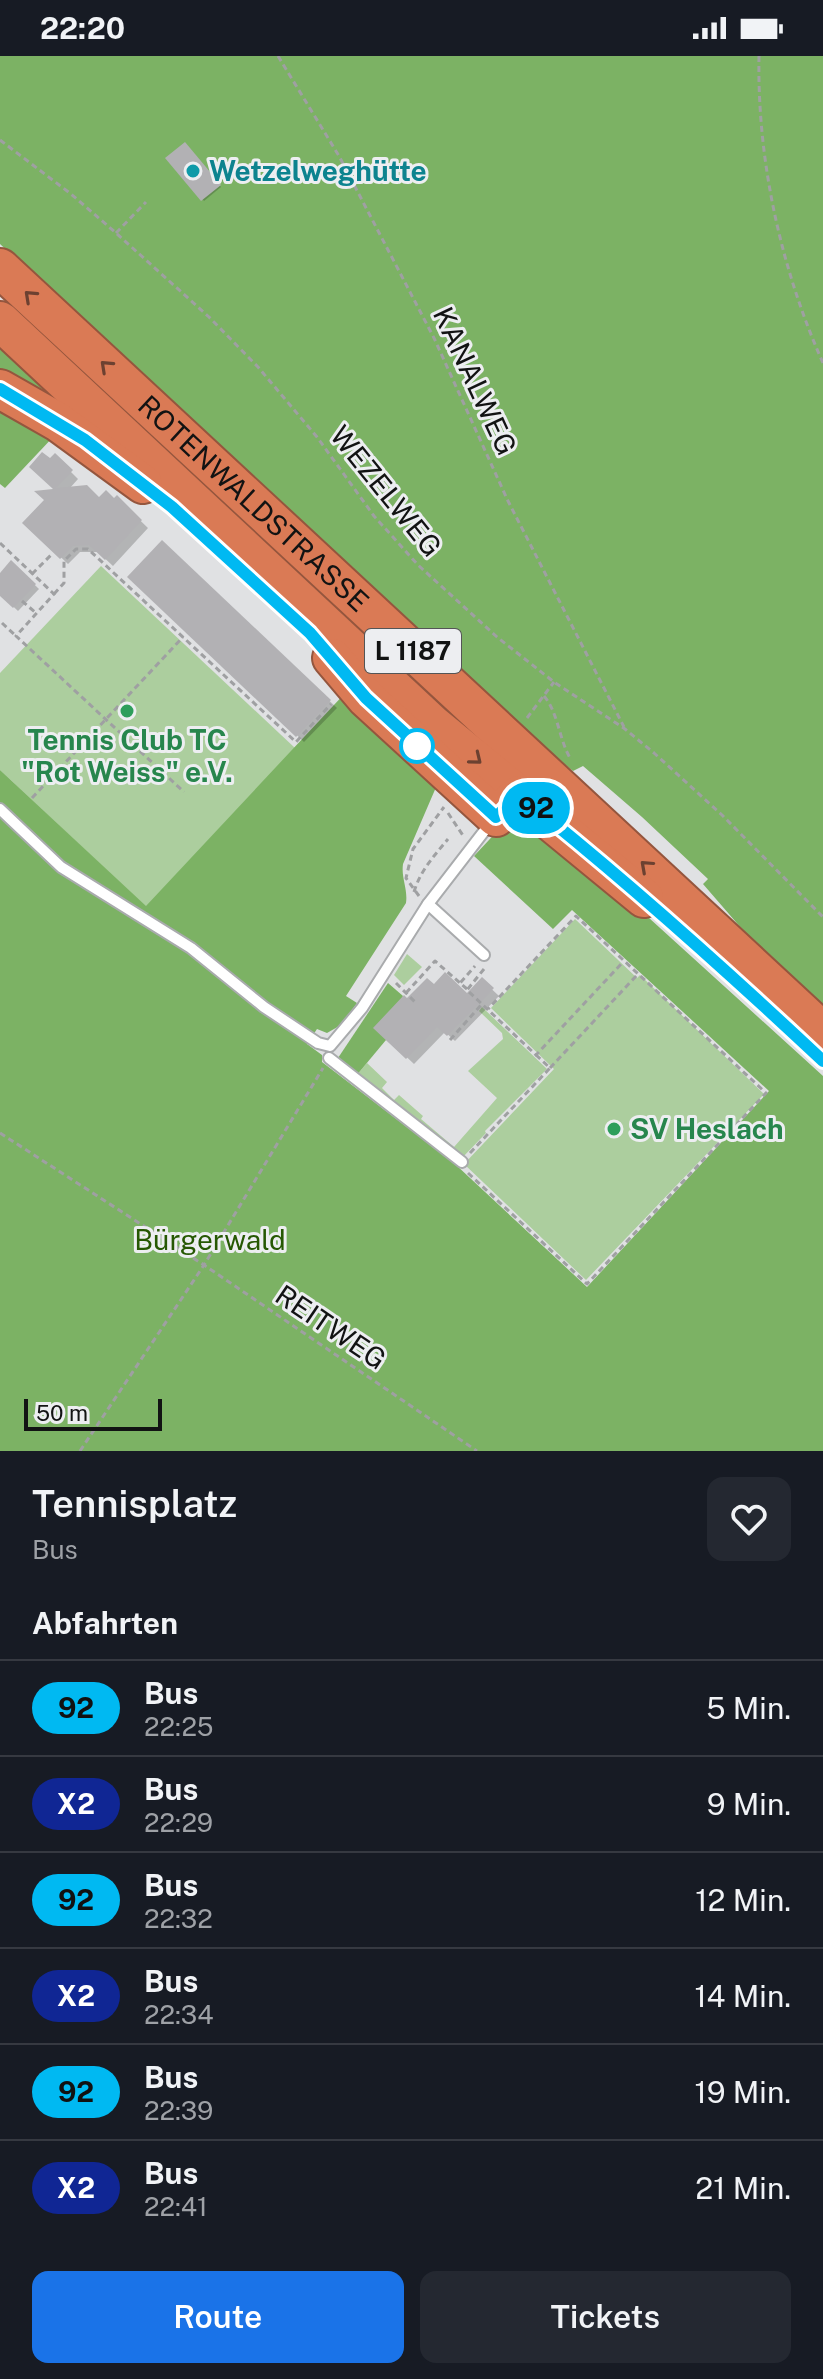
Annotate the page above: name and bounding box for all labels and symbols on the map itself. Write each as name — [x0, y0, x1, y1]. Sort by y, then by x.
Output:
place label: Wetzelweghütte — [209, 154, 427, 187]
marker: Wetzelweghütte — [184, 162, 202, 180]
one-way arrow — [25, 291, 40, 305]
street label: KANALWEG — [427, 302, 524, 460]
one-way arrow — [101, 361, 115, 376]
street label: ROTENWALDSTRASSE — [132, 388, 376, 618]
street label: WEZELWEG — [324, 419, 449, 563]
road number: L 1187 — [365, 629, 461, 673]
marker: Tennis Club TC "Rot Weiss" e.V. — [118, 702, 136, 720]
place label: Tennis Club TC "Rot Weiss" e.V. — [21, 723, 233, 788]
unlabelled marker — [400, 729, 434, 763]
one-way arrow — [467, 750, 482, 764]
line badge: 92 — [500, 782, 572, 834]
one-way arrow — [641, 861, 656, 875]
place label: SV Heslach — [630, 1112, 784, 1145]
marker: SV Heslach — [605, 1120, 623, 1138]
park label: Bürgerwald — [134, 1223, 286, 1256]
street label: REITWEG — [270, 1278, 393, 1376]
scale bar — [24, 1395, 162, 1431]

